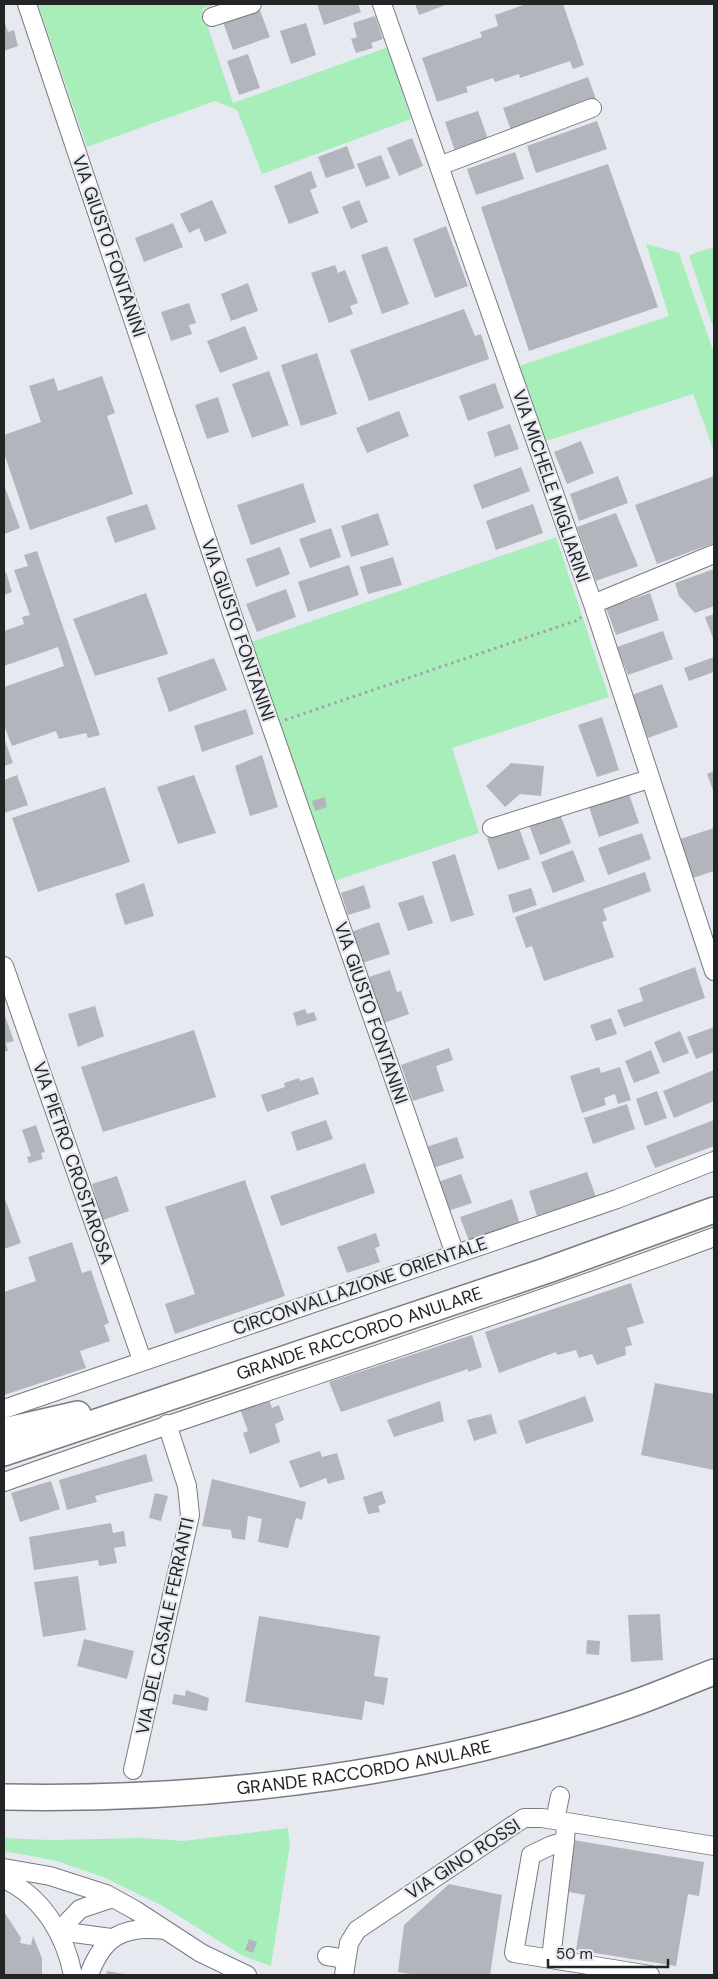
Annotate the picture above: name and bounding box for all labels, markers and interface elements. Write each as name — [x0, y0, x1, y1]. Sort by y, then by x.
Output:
street label: VIA GIUSTO FONTANINI — [67, 152, 151, 340]
street label: VIA MICHELE MIGLIARINI — [507, 386, 595, 586]
street label: VIA GIUSTO FONTANINI — [196, 536, 280, 724]
street label: VIA GIUSTO FONTANINI — [329, 919, 413, 1107]
street label: VIA PIETRO CROSTAROSA — [27, 1059, 119, 1267]
street label: CIRCONVALLAZIONE ORIENTALE — [230, 1231, 490, 1341]
street label: GRANDE RACCORDO ANULARE — [233, 1281, 486, 1386]
street label: VIA DEL CASALE FERRANTI — [130, 1515, 200, 1737]
street label: GRANDE RACCORDO ANULARE — [235, 1734, 494, 1800]
street label: VIA GINO ROSSI — [401, 1813, 525, 1905]
scale bar — [548, 1936, 668, 1968]
text: 50 m — [556, 1944, 593, 1964]

